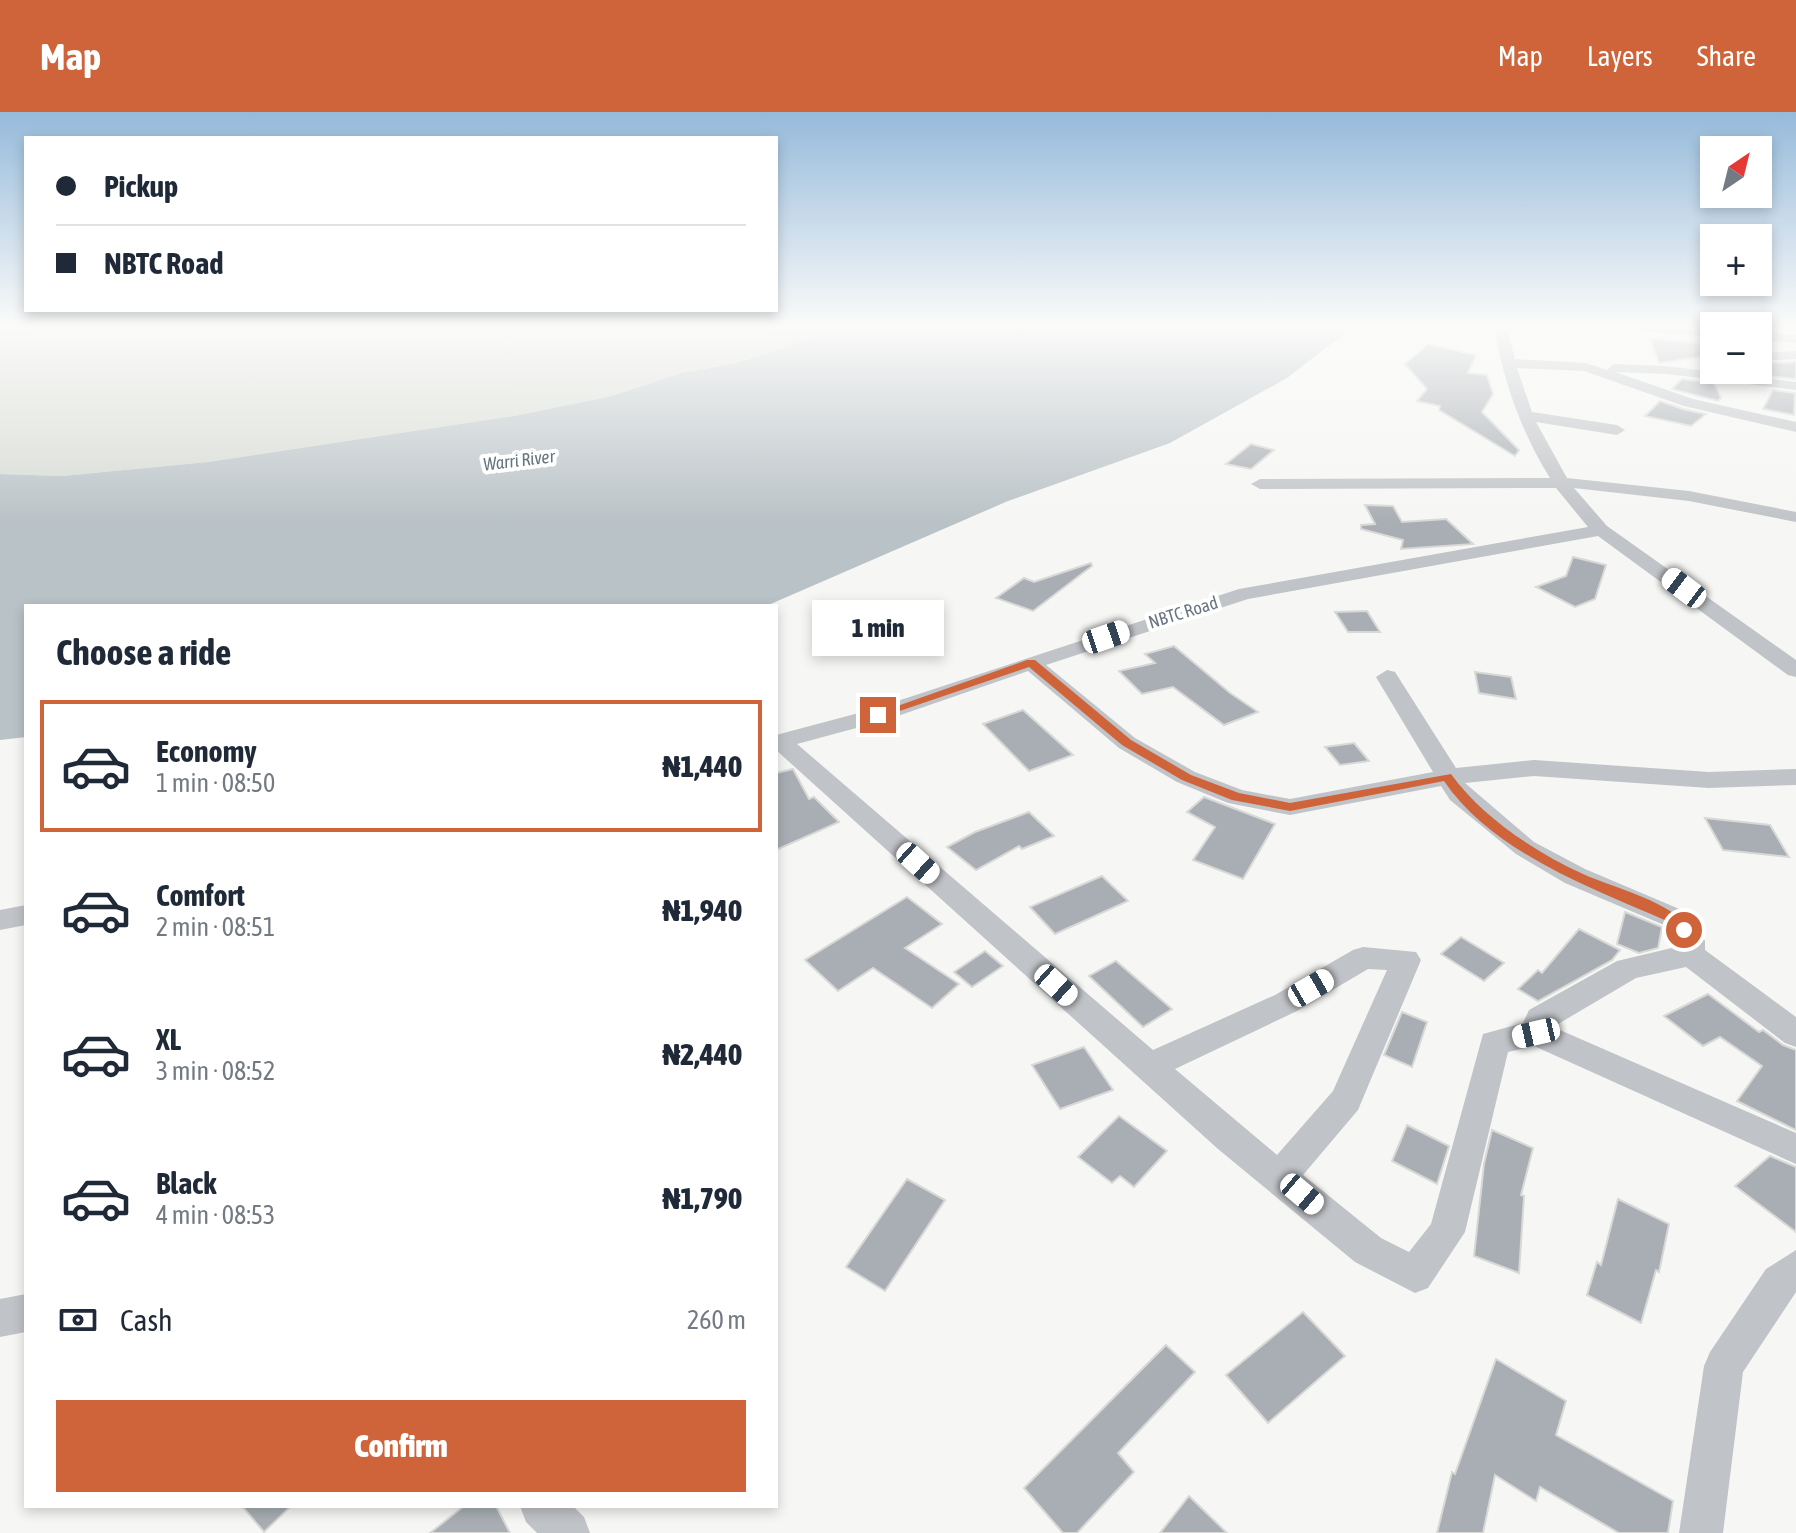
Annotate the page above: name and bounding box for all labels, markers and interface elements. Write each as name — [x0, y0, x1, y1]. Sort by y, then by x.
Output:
text: Map — [40, 35, 101, 78]
text: Map — [1498, 40, 1543, 72]
text: Layers — [1587, 40, 1653, 72]
text: Share — [1697, 40, 1756, 72]
north arrow — [1700, 136, 1772, 208]
map controls — [1700, 136, 1772, 384]
text: Pickup — [104, 169, 178, 203]
button: + — [1700, 224, 1772, 296]
text: NBTC Road — [104, 246, 223, 280]
button: − — [1700, 312, 1772, 384]
water label: Warri River — [482, 445, 557, 475]
car — [1658, 564, 1710, 612]
street label: NBTC Road — [1146, 591, 1220, 633]
callout: 1 min — [812, 599, 944, 655]
text: 1 min — [851, 613, 905, 643]
car — [1079, 618, 1133, 656]
text: Choose a ride — [56, 631, 231, 673]
route end — [860, 697, 896, 733]
icon: car — [60, 730, 132, 802]
text: Economy — [156, 734, 257, 768]
text: ₦1,440 — [663, 749, 742, 783]
text: 1 min · 08:50 — [156, 768, 275, 798]
car — [892, 838, 944, 888]
icon: car — [60, 874, 132, 946]
text: Comfort — [156, 878, 245, 912]
text: ₦1,940 — [663, 893, 742, 927]
text: 2 min · 08:51 — [156, 912, 275, 942]
route start — [1666, 912, 1702, 948]
car — [1030, 960, 1082, 1010]
car — [1284, 966, 1338, 1010]
car — [1510, 1016, 1562, 1050]
icon: car — [60, 1018, 132, 1090]
text: XL — [156, 1022, 181, 1056]
text: ₦2,440 — [663, 1037, 742, 1071]
text: 3 min · 08:52 — [156, 1056, 275, 1086]
icon: car — [60, 1162, 132, 1234]
text: Black — [156, 1166, 216, 1200]
car — [1276, 1169, 1328, 1219]
text: ₦1,790 — [663, 1181, 742, 1215]
text: 4 min · 08:53 — [156, 1200, 275, 1230]
icon: cash — [56, 1298, 100, 1342]
text: Cash — [120, 1303, 173, 1337]
text: 260 m — [687, 1305, 746, 1335]
button: Confirm — [56, 1400, 746, 1492]

